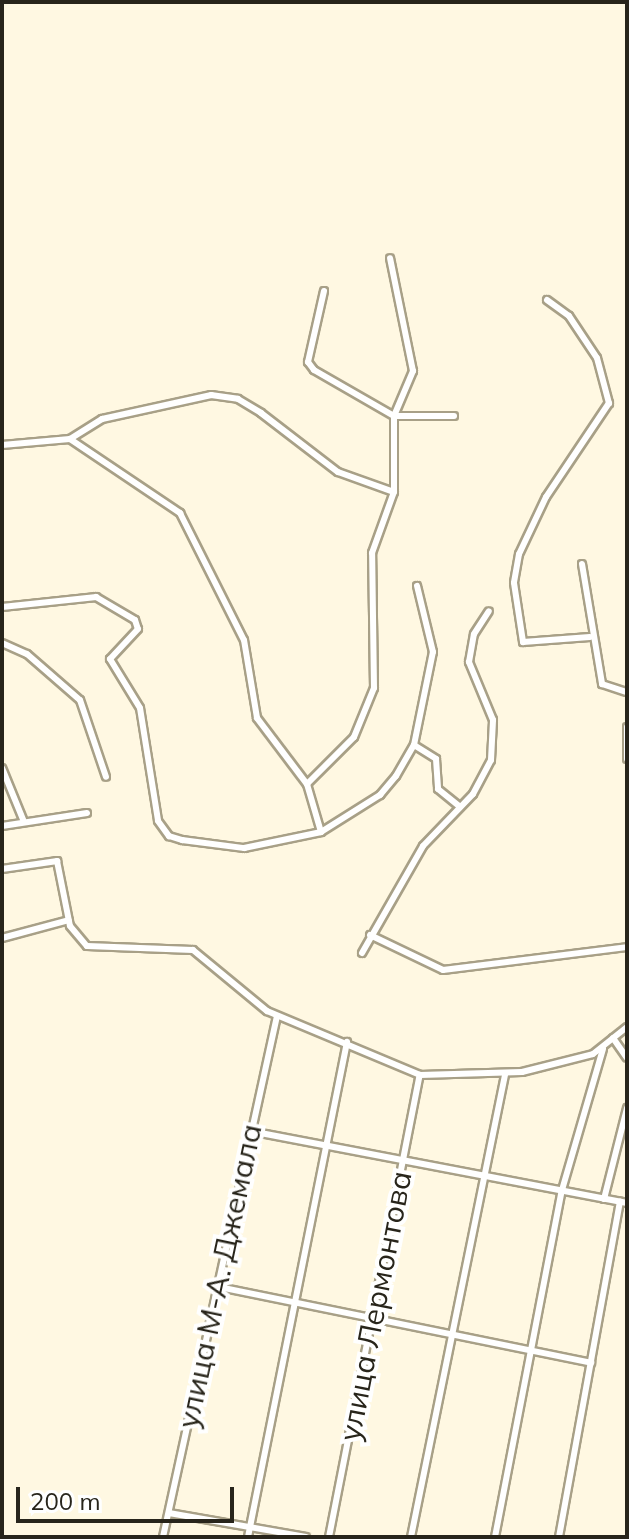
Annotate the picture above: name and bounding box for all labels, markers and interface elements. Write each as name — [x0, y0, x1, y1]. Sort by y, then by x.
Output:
street label: улица М-А. Джемала — [169, 1121, 269, 1431]
street label: улица Лермонтова — [331, 1168, 419, 1444]
scale bar — [20, 1471, 238, 1521]
text: 200 m — [30, 1486, 101, 1516]

